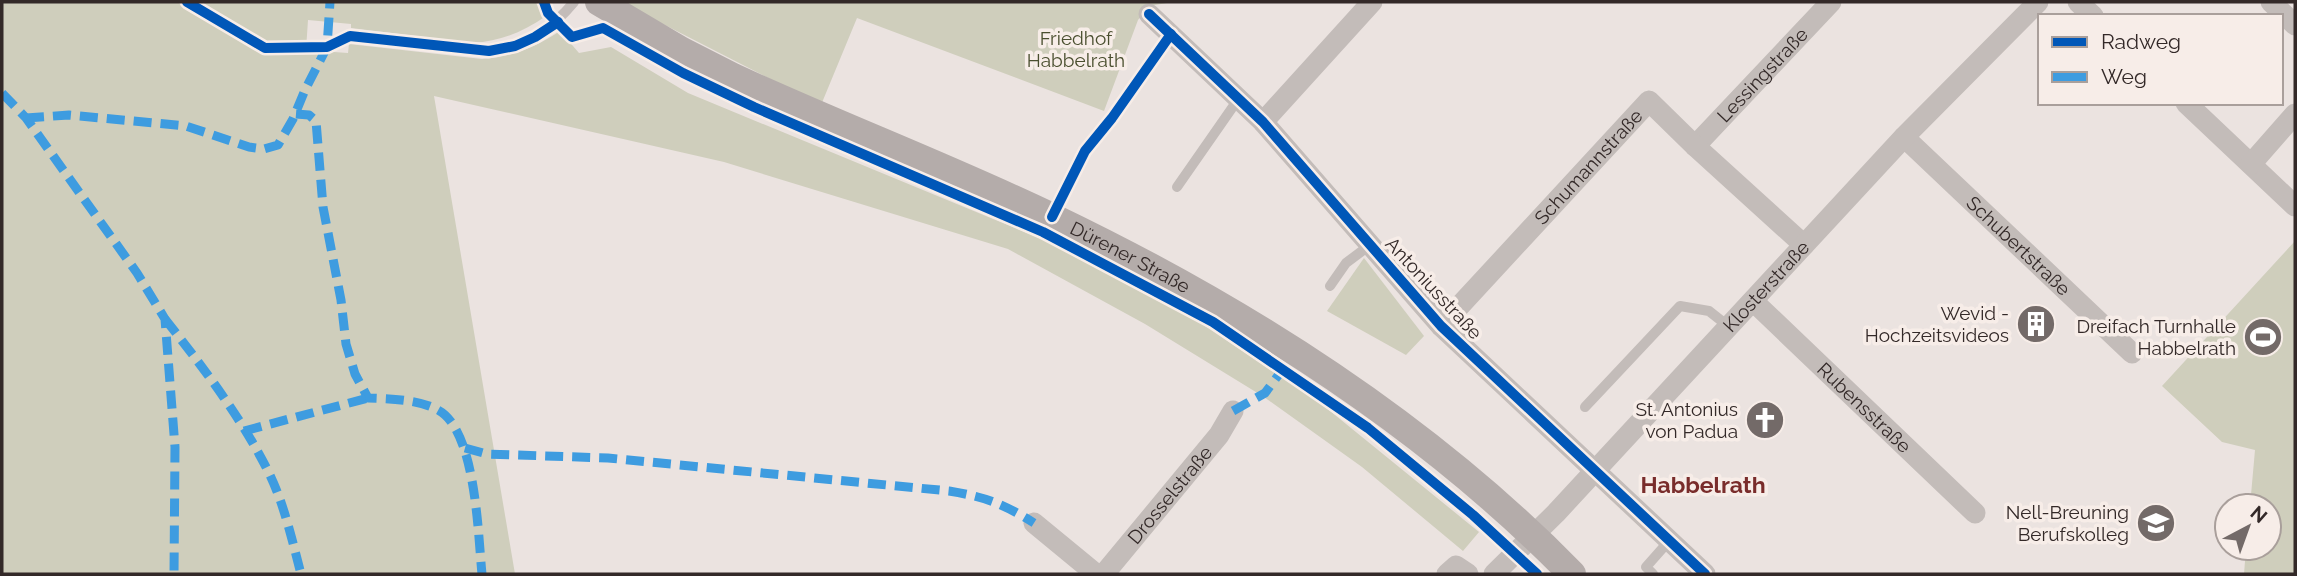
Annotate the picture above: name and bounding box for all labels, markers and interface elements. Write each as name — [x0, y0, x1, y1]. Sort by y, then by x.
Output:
legend — [2038, 14, 2283, 105]
street label: Lessingstraße — [1713, 23, 1812, 127]
park label: Friedhof Habbelrath — [1027, 27, 1125, 71]
text: Radweg — [2101, 29, 2181, 54]
text: Weg — [2101, 64, 2147, 89]
street label: Schumannstraße — [1530, 105, 1647, 229]
street label: Schubertstraße — [1962, 191, 2075, 300]
street label: Dürener Straße — [1067, 217, 1194, 297]
street label: Antoniusstraße — [1381, 233, 1487, 343]
street label: Klosterstraße — [1718, 236, 1813, 336]
place label: Wevid - Hochzeitsvideos — [1865, 302, 2009, 346]
building icon: Wevid - Hochzeitsvideos — [2015, 303, 2057, 345]
place label: Dreifach Turnhalle Habbelrath — [2076, 315, 2236, 359]
sports icon: Dreifach Turnhalle Habbelrath — [2242, 316, 2284, 358]
street label: Rubensstraße — [1813, 358, 1916, 457]
place label: St. Antonius von Padua — [1635, 398, 1738, 442]
church icon: St. Antonius von Padua — [1744, 399, 1786, 441]
street label: Drosselstraße — [1123, 441, 1216, 548]
district label: Habbelrath — [1640, 471, 1766, 498]
north arrow — [2213, 492, 2283, 562]
place label: Nell-Breuning Berufskolleg — [2006, 501, 2129, 545]
text: N — [2246, 501, 2272, 527]
school or university icon: Nell-Breuning Berufskolleg — [2135, 502, 2177, 544]

